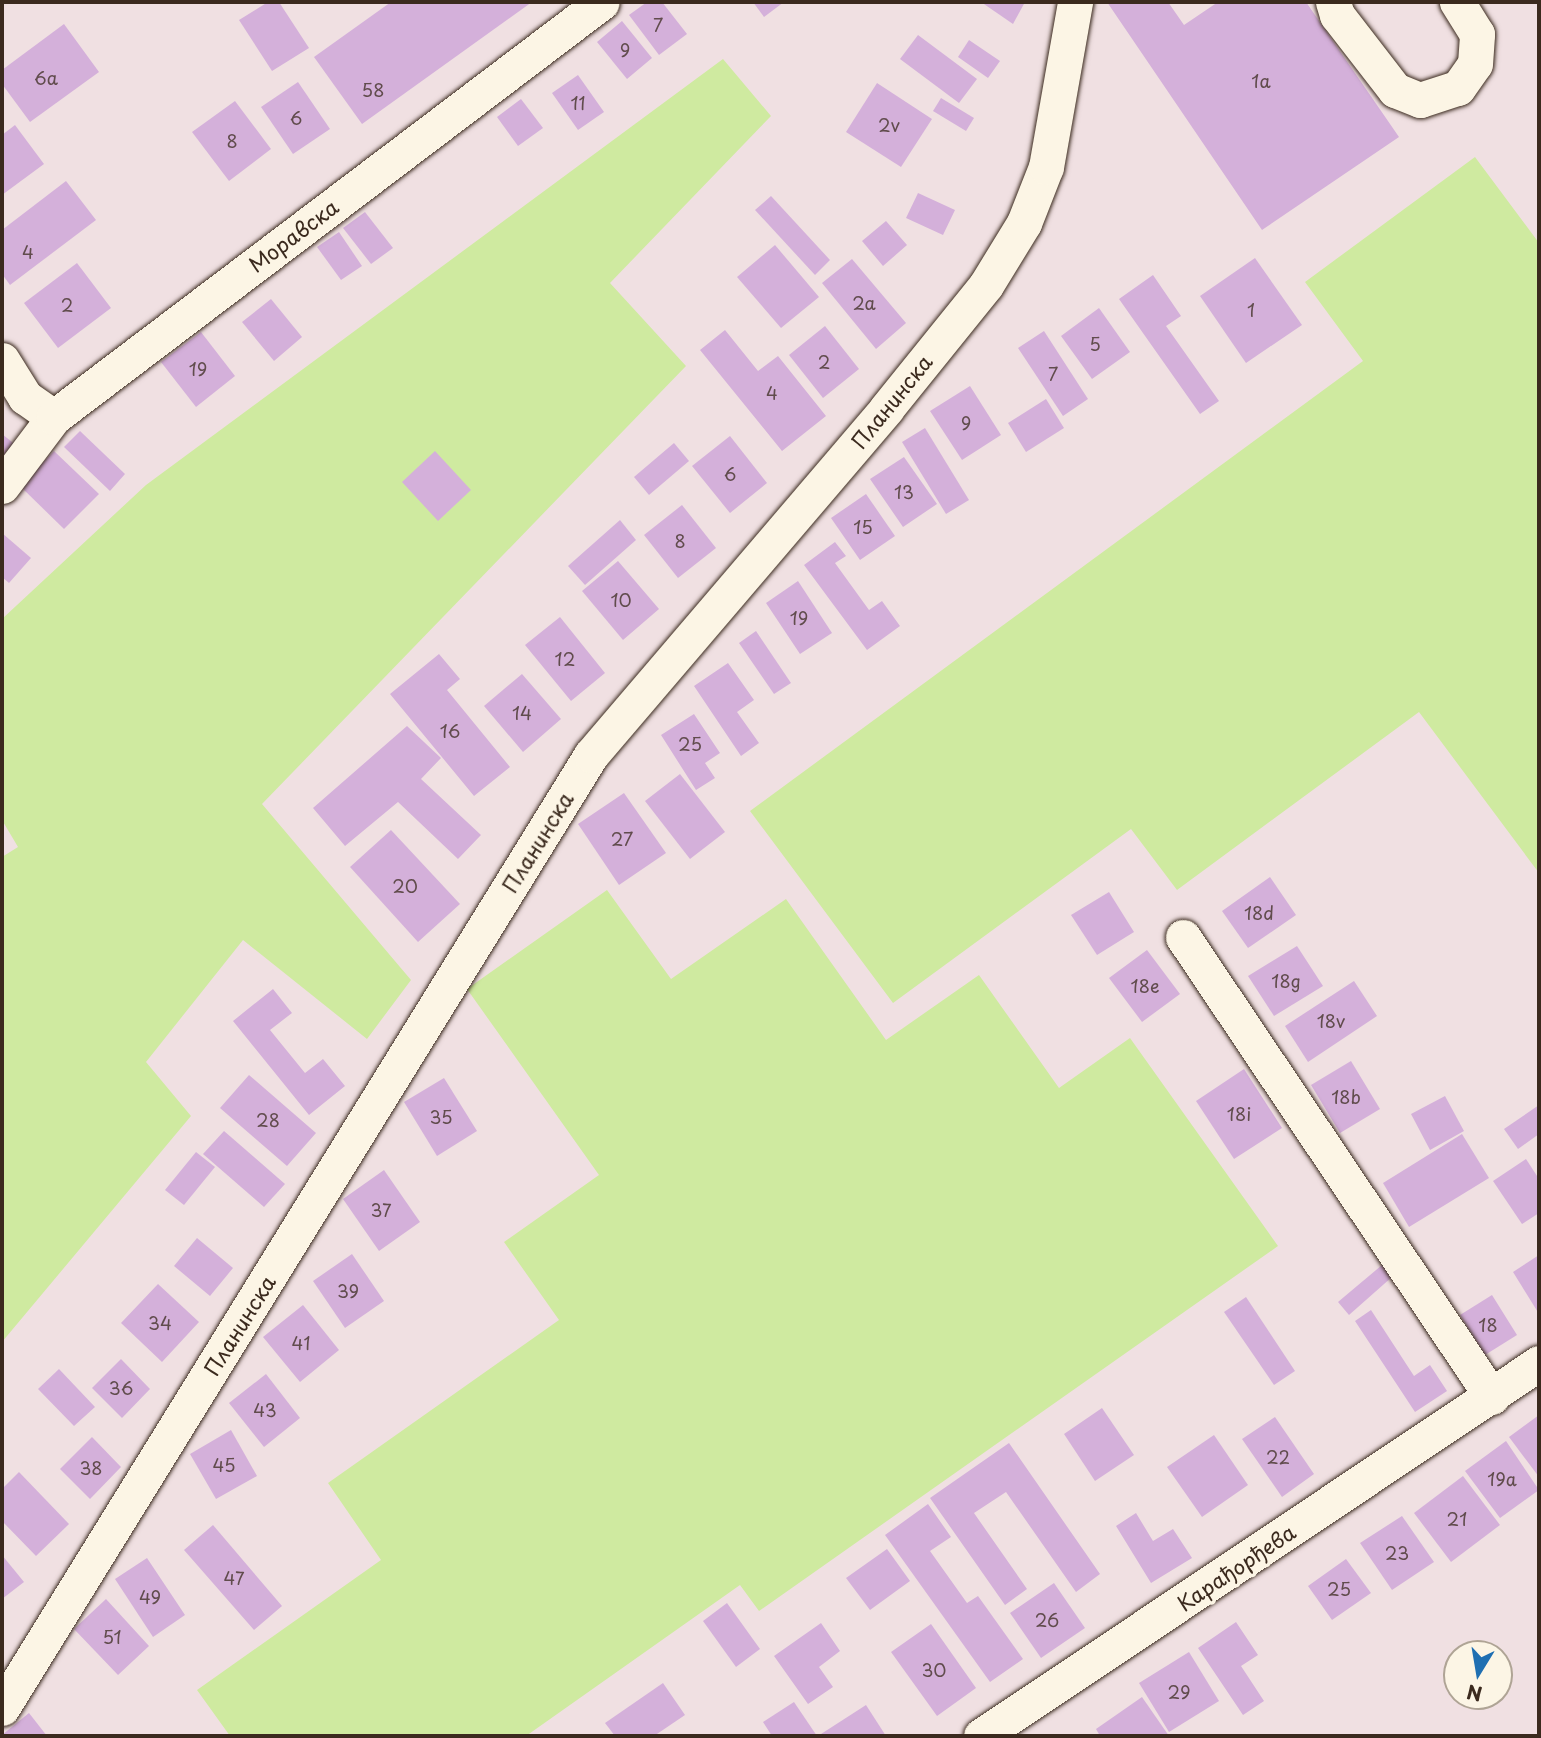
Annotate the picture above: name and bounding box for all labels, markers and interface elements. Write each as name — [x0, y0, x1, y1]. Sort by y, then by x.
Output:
house number: 7 — [653, 14, 663, 36]
house number: 9 — [620, 39, 630, 61]
house number: 6a — [34, 67, 58, 89]
house number: 1a — [1251, 70, 1271, 92]
house number: 58 — [362, 79, 384, 101]
house number: 11 — [570, 92, 586, 114]
house number: 6 — [290, 107, 302, 129]
house number: 2v — [878, 114, 900, 136]
house number: 8 — [226, 130, 238, 152]
street label: Моравска — [243, 193, 343, 277]
house number: 4 — [22, 241, 34, 263]
house number: 2a — [852, 292, 876, 314]
house number: 2 — [61, 294, 73, 316]
house number: 1 — [1247, 299, 1255, 321]
house number: 5 — [1089, 333, 1101, 355]
street label: Планинска — [845, 349, 937, 453]
house number: 2 — [818, 351, 830, 373]
house number: 19 — [189, 358, 207, 380]
house number: 7 — [1048, 363, 1058, 385]
house number: 4 — [766, 382, 778, 404]
house number: 9 — [961, 412, 971, 434]
house number: 6 — [724, 463, 736, 485]
house number: 13 — [894, 481, 914, 503]
house number: 15 — [853, 516, 873, 538]
house number: 8 — [674, 530, 686, 552]
house number: 10 — [610, 589, 632, 611]
house number: 19 — [790, 607, 808, 629]
house number: 12 — [555, 648, 575, 670]
house number: 14 — [512, 702, 532, 724]
house number: 16 — [440, 720, 460, 742]
house number: 25 — [678, 733, 702, 755]
street label: Планинска — [496, 787, 578, 897]
house number: 27 — [611, 828, 633, 850]
house number: 20 — [392, 875, 418, 897]
house number: 18d — [1244, 902, 1274, 924]
house number: 18g — [1271, 970, 1301, 992]
house number: 18e — [1131, 975, 1159, 997]
house number: 18v — [1317, 1010, 1345, 1032]
house number: 18b — [1331, 1086, 1361, 1108]
house number: 18i — [1227, 1103, 1251, 1125]
house number: 35 — [429, 1106, 453, 1128]
house number: 28 — [256, 1109, 280, 1131]
house number: 37 — [370, 1199, 392, 1221]
street label: Планинска — [198, 1270, 280, 1380]
house number: 39 — [337, 1280, 359, 1302]
house number: 34 — [148, 1312, 172, 1334]
house number: 18 — [1478, 1314, 1498, 1336]
house number: 41 — [292, 1332, 310, 1354]
house number: 36 — [109, 1377, 133, 1399]
house number: 43 — [253, 1399, 277, 1421]
house number: 22 — [1266, 1446, 1290, 1468]
house number: 45 — [213, 1454, 235, 1476]
house number: 38 — [79, 1457, 103, 1479]
house number: 19a — [1487, 1468, 1517, 1490]
house number: 21 — [1447, 1508, 1467, 1530]
street label: Карађорђева — [1172, 1518, 1300, 1616]
house number: 23 — [1385, 1542, 1409, 1564]
house number: 47 — [223, 1567, 245, 1589]
house number: 25 — [1327, 1578, 1351, 1600]
house number: 49 — [139, 1586, 161, 1608]
house number: 26 — [1035, 1609, 1059, 1631]
house number: 51 — [102, 1626, 122, 1648]
north arrow — [1443, 1640, 1513, 1710]
house number: 30 — [921, 1659, 947, 1681]
text: N — [1464, 1678, 1484, 1709]
house number: 29 — [1168, 1681, 1190, 1703]

